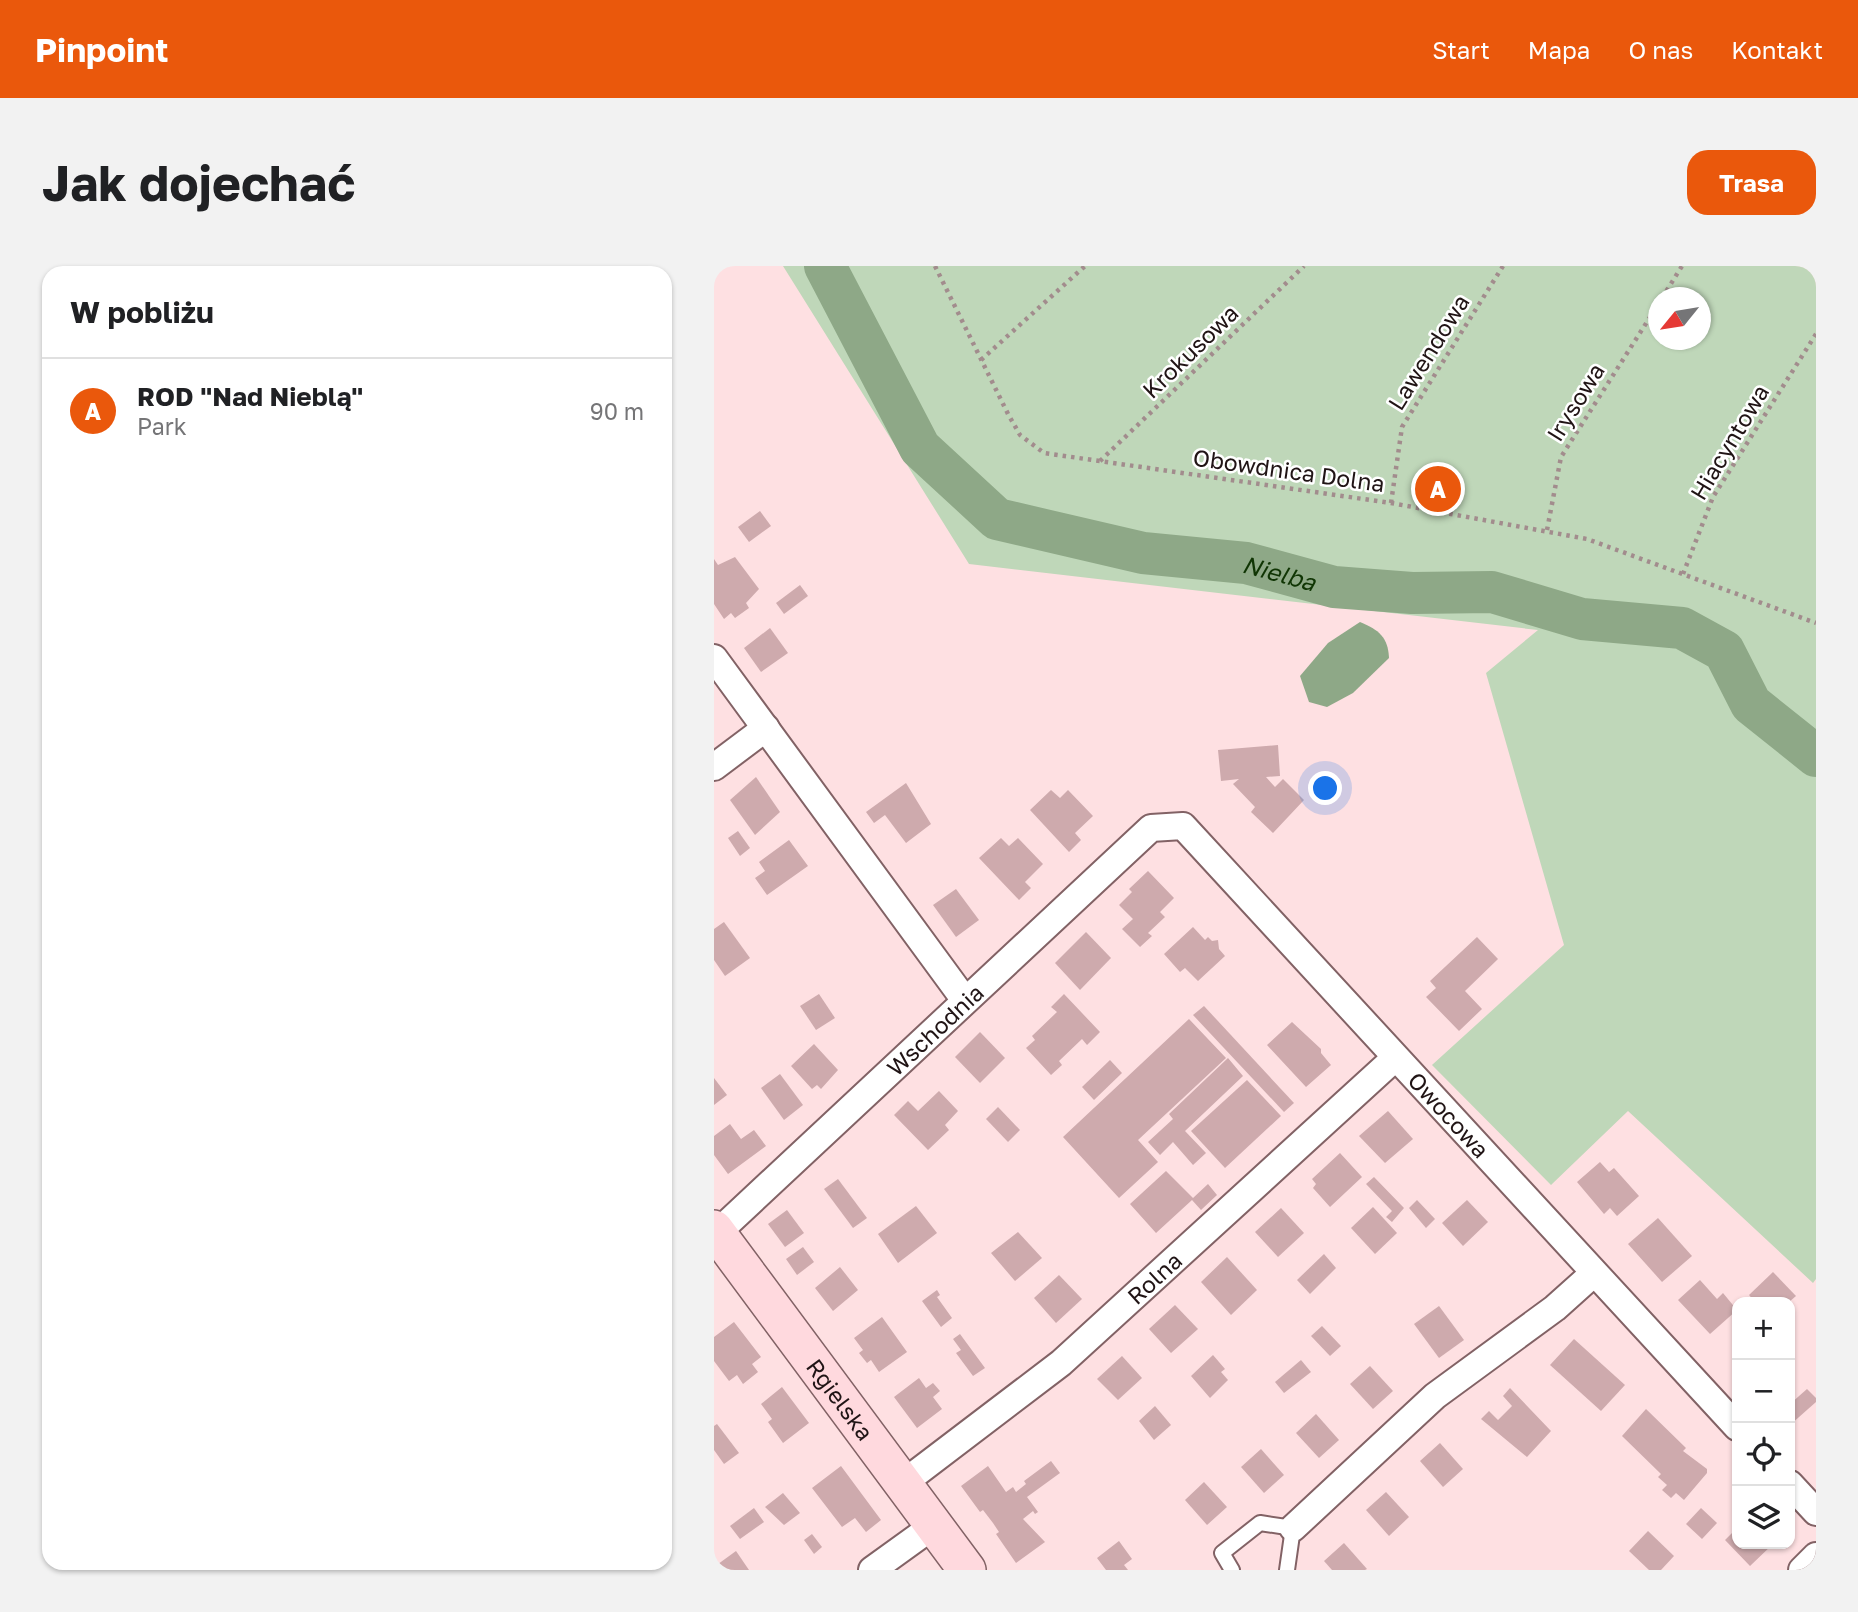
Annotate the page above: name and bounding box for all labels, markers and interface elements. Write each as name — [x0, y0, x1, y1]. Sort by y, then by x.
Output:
text: Pinpoint — [35, 30, 168, 69]
text: Start — [1432, 35, 1490, 64]
text: Mapa — [1528, 35, 1590, 64]
text: O nas — [1628, 35, 1693, 64]
text: Kontakt — [1731, 35, 1823, 64]
button: Trasa — [1687, 150, 1816, 215]
text: Jak dojechać — [42, 153, 355, 212]
north arrow — [1648, 287, 1711, 350]
street label: Lawendowa — [1381, 289, 1475, 415]
text: W pobliżu — [70, 294, 214, 330]
street label: Krokusowa — [1136, 298, 1244, 404]
street label: Irysowa — [1540, 358, 1610, 446]
street label: Hiacyntowa — [1684, 379, 1774, 505]
text: ROD "Nad Nieblą" — [137, 381, 363, 412]
text: A — [85, 397, 101, 425]
text: 90 m — [590, 397, 644, 425]
text: Park — [137, 412, 187, 440]
street label: Obowdnica Dolna — [1191, 443, 1387, 497]
pin: A — [1415, 463, 1461, 515]
water label: Nielba — [1240, 548, 1321, 596]
your location — [1308, 771, 1342, 805]
street label: Wschodnia — [881, 978, 989, 1081]
street label: Owocowa — [1403, 1066, 1495, 1163]
street label: Rolna — [1121, 1246, 1187, 1310]
map controls — [1732, 1297, 1795, 1549]
button: + — [1732, 1297, 1795, 1360]
street label: Rgielska — [801, 1353, 880, 1446]
button: − — [1732, 1360, 1795, 1423]
button: locate — [1732, 1423, 1795, 1486]
button: layers — [1732, 1486, 1795, 1549]

